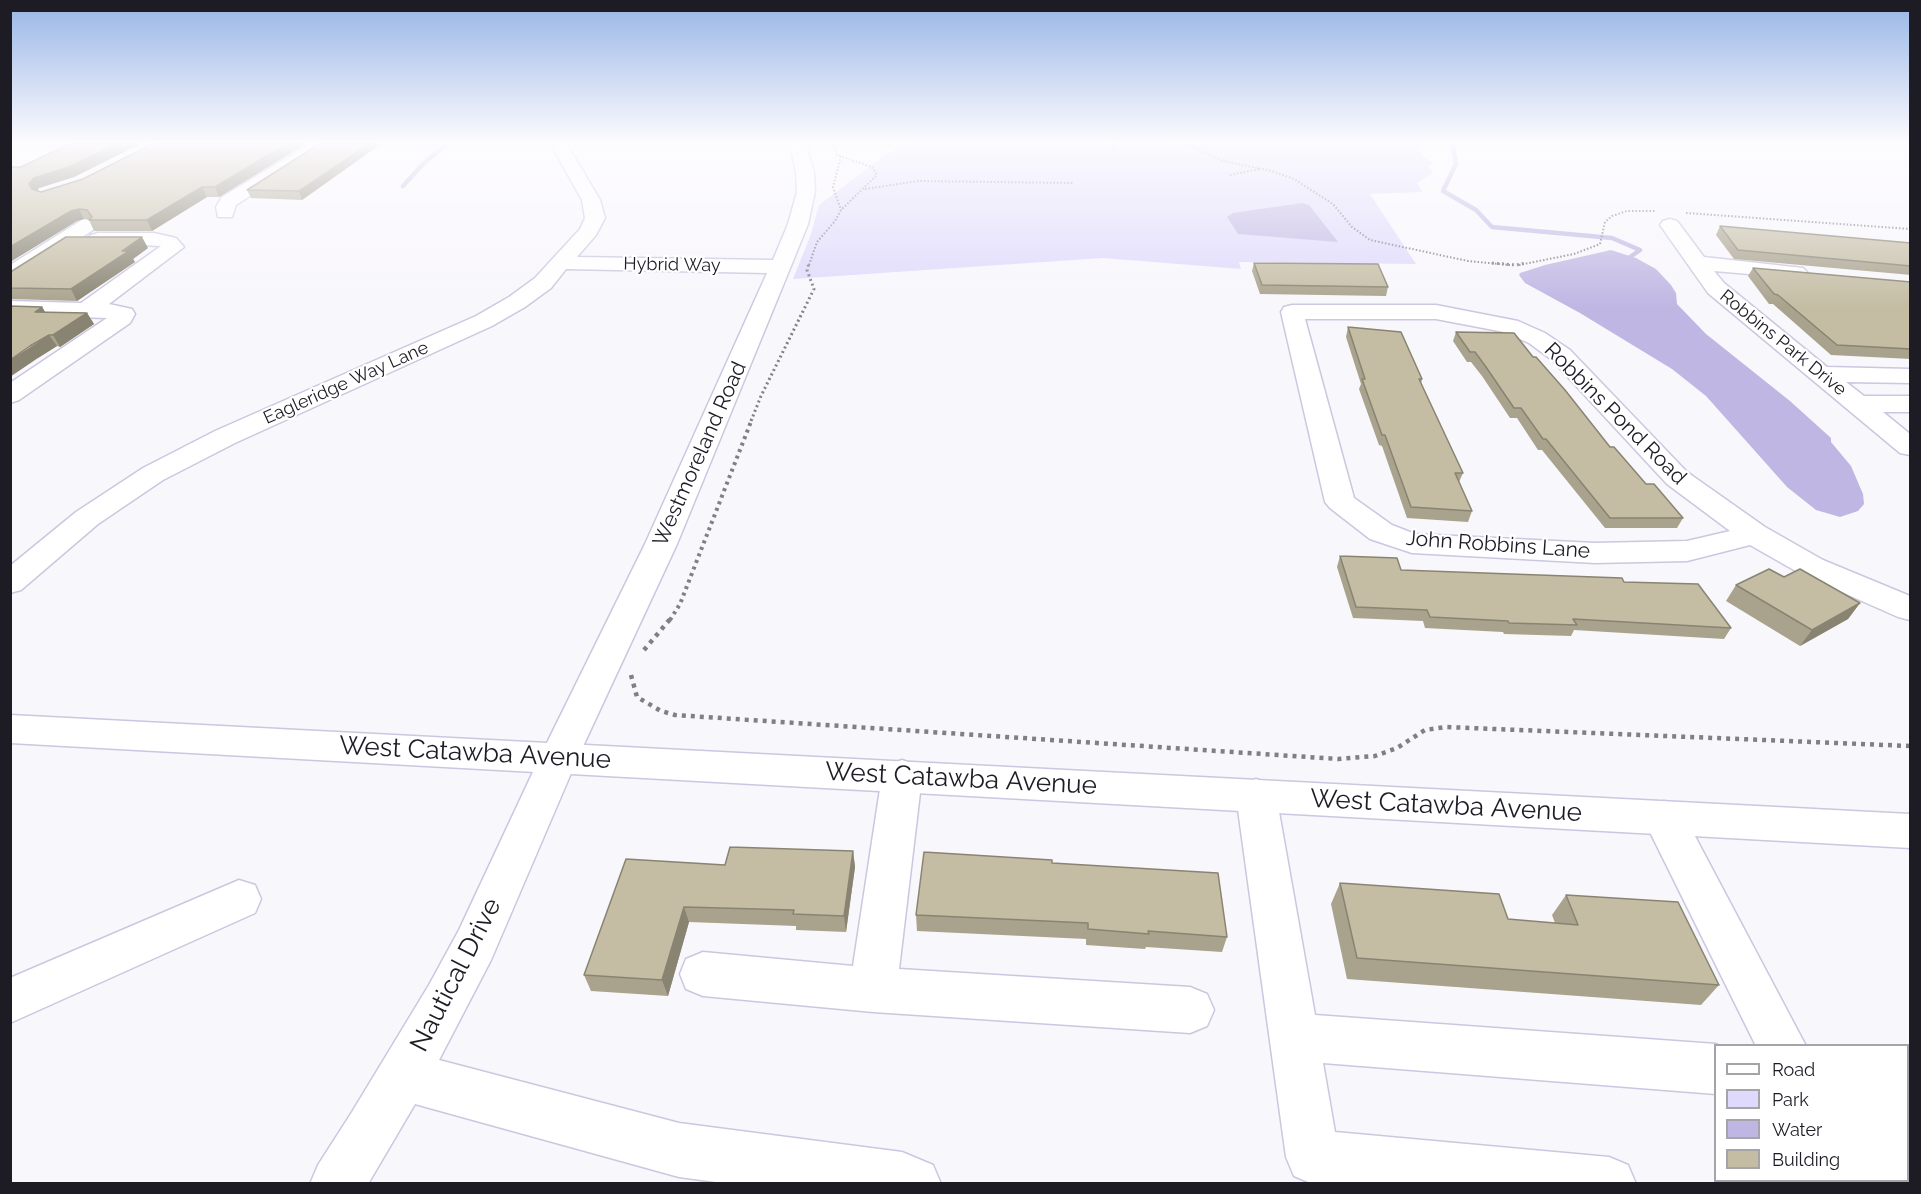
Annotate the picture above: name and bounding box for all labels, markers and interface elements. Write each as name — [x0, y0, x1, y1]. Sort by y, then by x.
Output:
street label: Hybrid Way — [623, 253, 721, 277]
street label: Robbins Park Drive — [1715, 285, 1851, 401]
street label: Eagleridge Way Lane — [260, 337, 432, 429]
street label: Robbins Pond Road — [1539, 338, 1691, 490]
street label: Westmoreland Road — [648, 358, 752, 550]
street label: John Robbins Lane — [1405, 526, 1591, 564]
street label: West Catawba Avenue — [338, 730, 612, 776]
street label: West Catawba Avenue — [824, 756, 1098, 802]
street label: West Catawba Avenue — [1309, 783, 1583, 829]
street label: Nautical Drive — [404, 893, 508, 1057]
legend — [1714, 1044, 1909, 1182]
text: Road — [1772, 1059, 1815, 1080]
text: Park — [1772, 1089, 1809, 1110]
text: Water — [1772, 1119, 1822, 1140]
text: Building — [1772, 1149, 1840, 1170]

